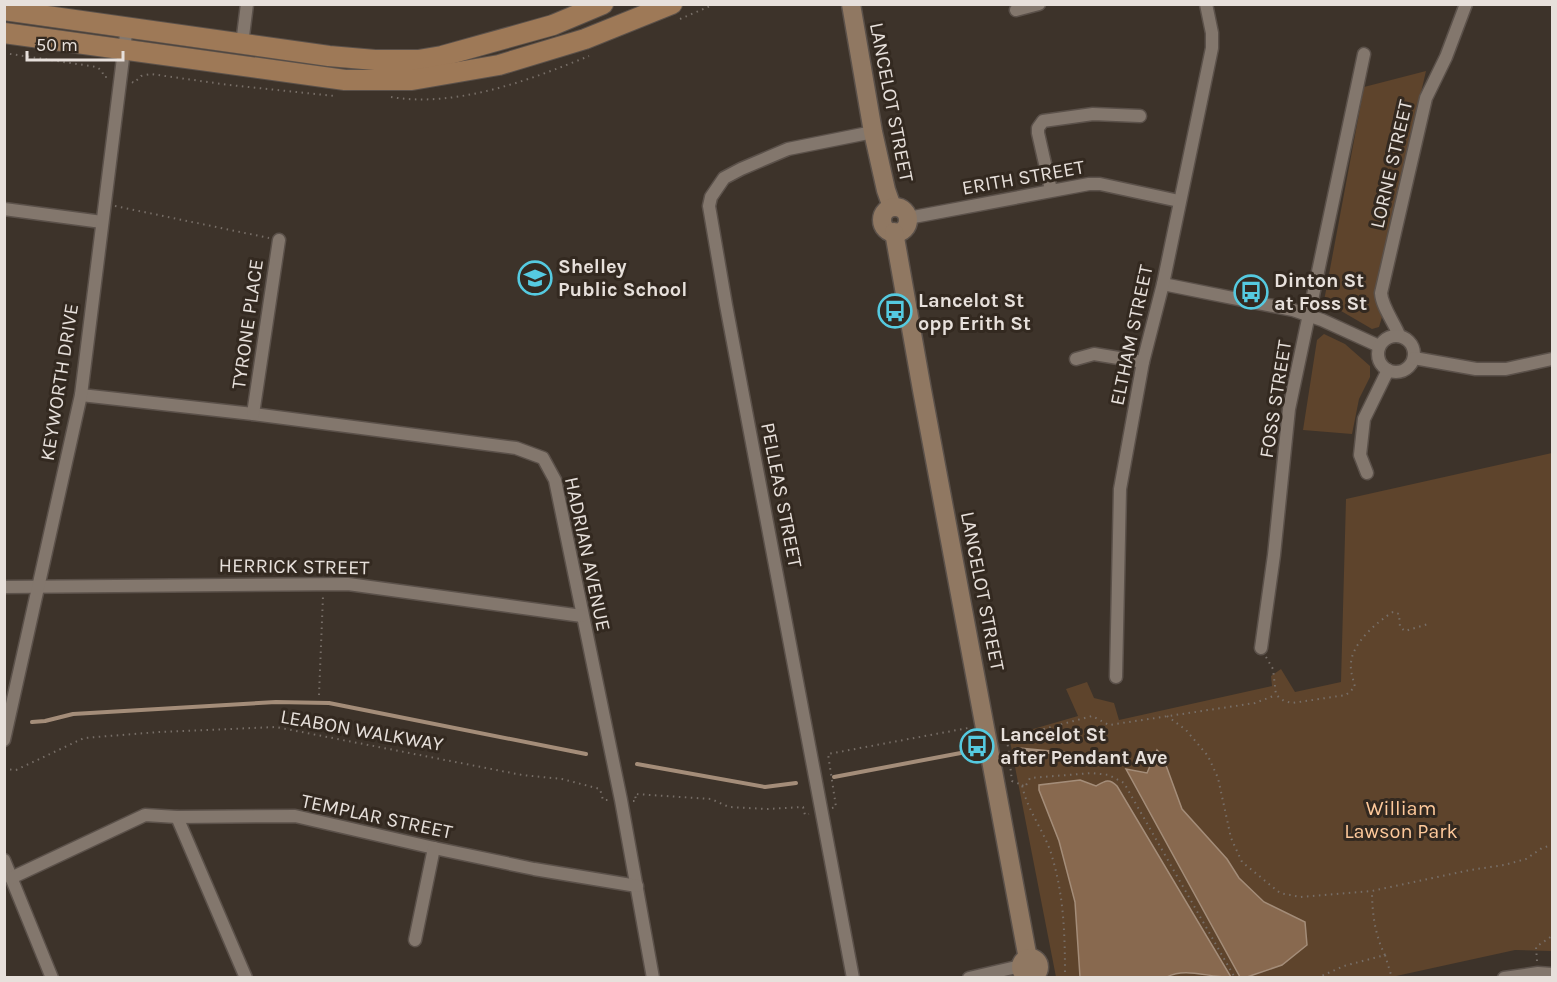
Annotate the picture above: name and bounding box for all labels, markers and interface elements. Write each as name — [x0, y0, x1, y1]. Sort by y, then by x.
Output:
street label: LANCELOT STREET — [865, 20, 918, 184]
scale bar — [27, 24, 123, 62]
text: 50 m — [36, 34, 78, 56]
street label: LORNE STREET — [1366, 98, 1417, 231]
street label: ERITH STREET — [960, 155, 1086, 200]
place label: Shelley Public School — [558, 255, 687, 301]
street label: TYRONE PLACE — [227, 257, 268, 391]
school or university icon: Shelley Public School — [517, 260, 553, 296]
street label: ELTHAM STREET — [1105, 263, 1158, 407]
place label: Dinton St at Foss St — [1274, 269, 1367, 315]
bus stop icon: Dinton St at Foss St — [1233, 274, 1269, 310]
place label: Lancelot St opp Erith St — [918, 289, 1031, 335]
bus stop icon: Lancelot St opp Erith St — [877, 293, 913, 329]
street label: KEYWORTH DRIVE — [36, 302, 83, 462]
street label: FOSS STREET — [1255, 338, 1296, 460]
street label: PELLEAS STREET — [756, 421, 807, 570]
street label: HADRIAN AVENUE — [560, 475, 615, 633]
street label: LANCELOT STREET — [956, 509, 1009, 673]
street label: HERRICK STREET — [218, 554, 370, 579]
street label: LEABON WALKWAY — [279, 705, 445, 756]
place label: Lancelot St after Pendant Ave — [1000, 723, 1168, 769]
bus stop icon: Lancelot St after Pendant Ave — [959, 728, 995, 764]
street label: TEMPLAR STREET — [299, 789, 455, 844]
park label: William Lawson Park — [1344, 797, 1458, 843]

